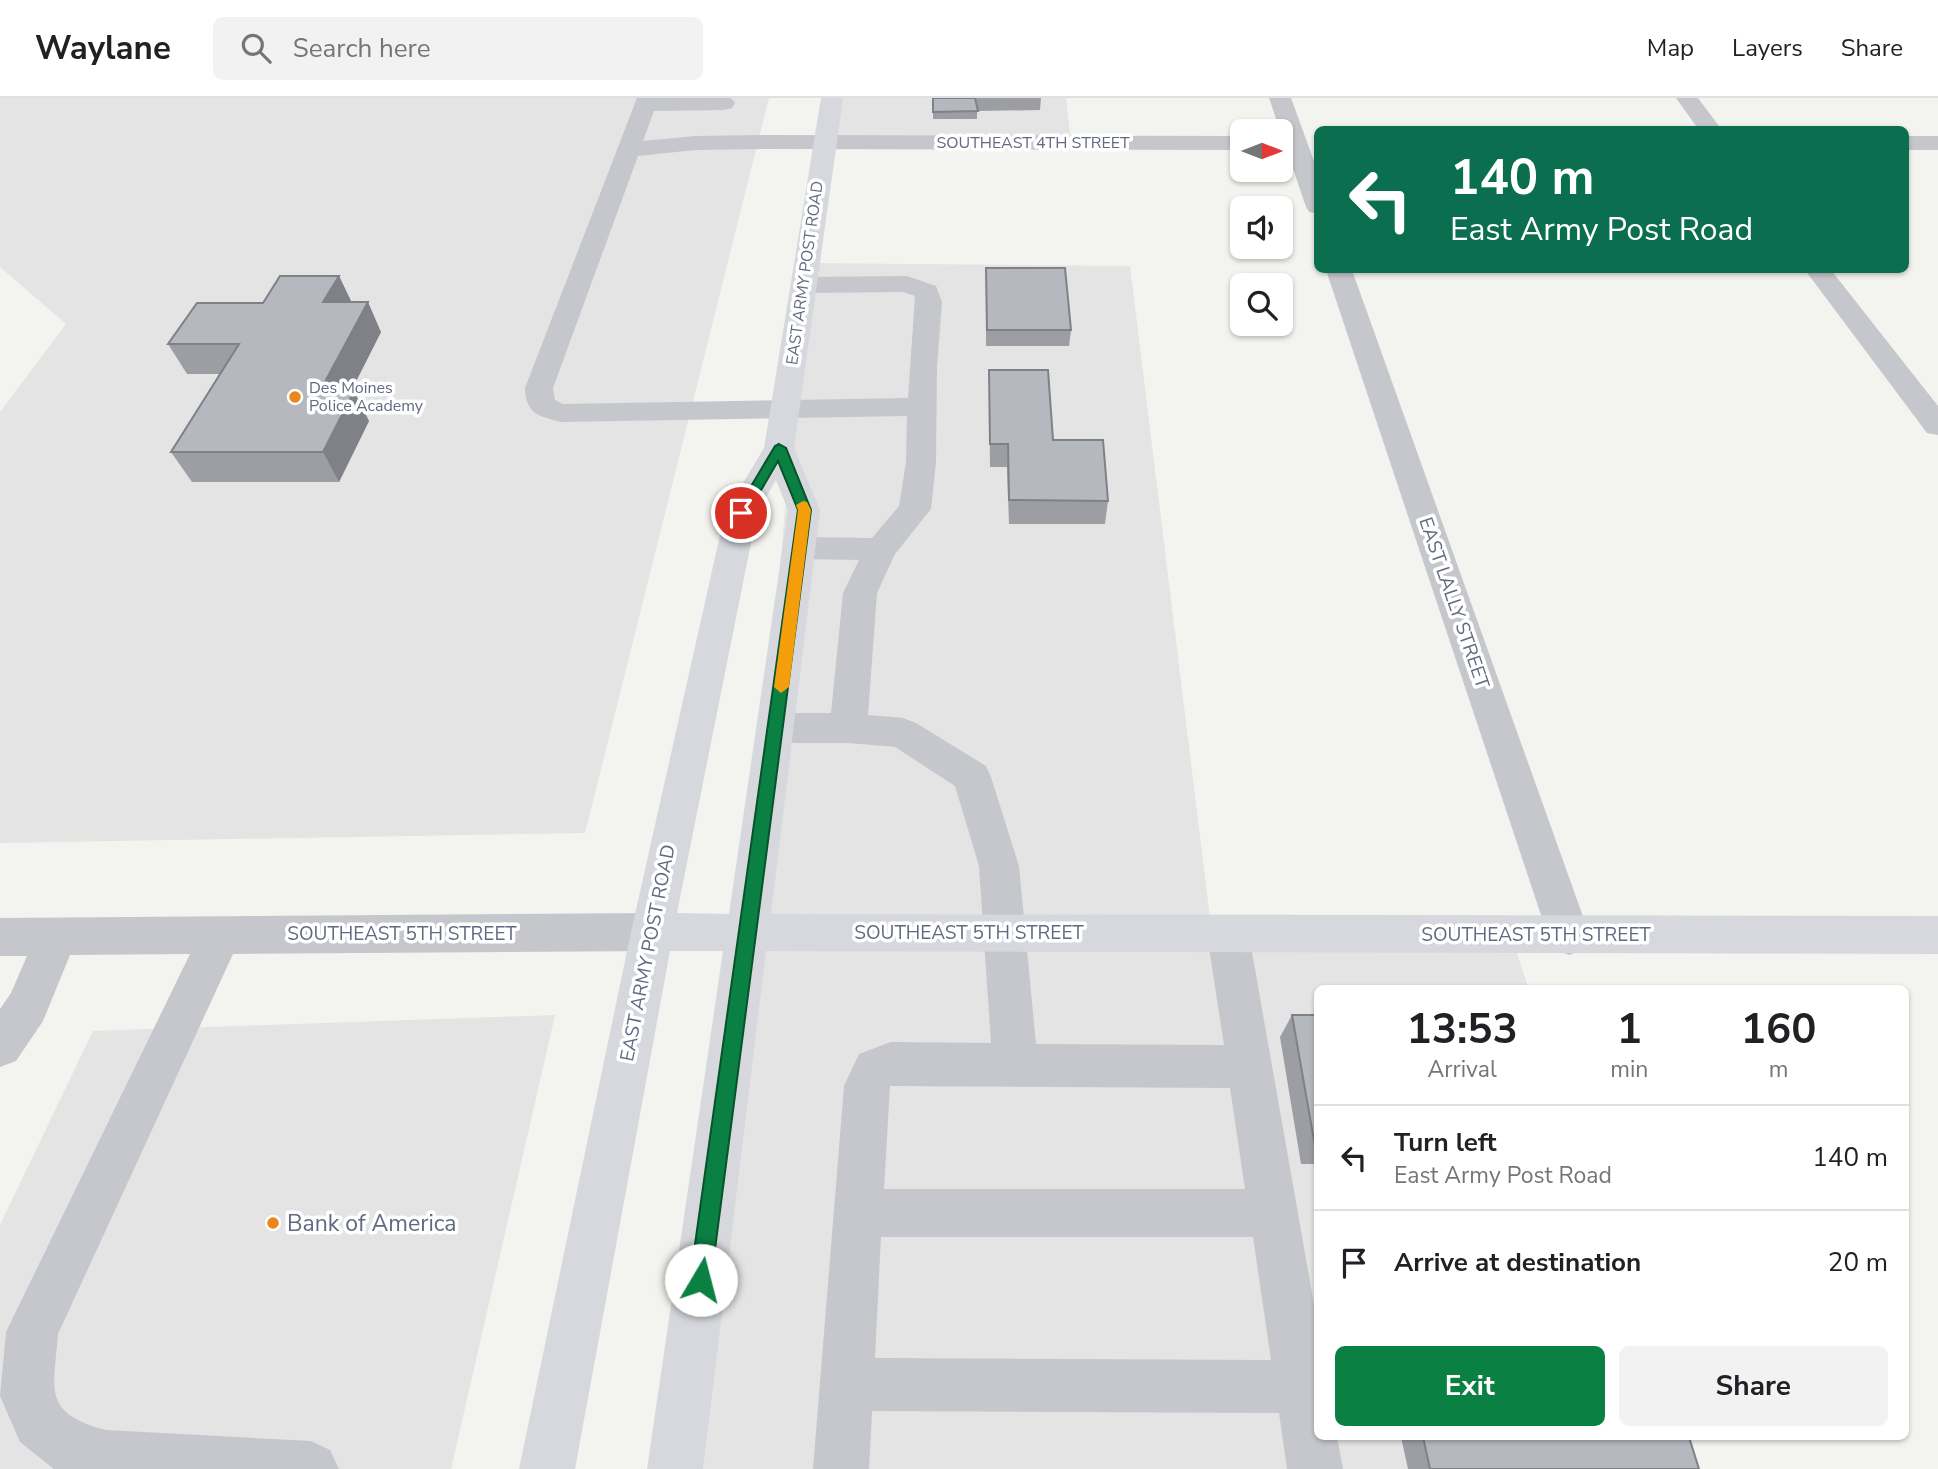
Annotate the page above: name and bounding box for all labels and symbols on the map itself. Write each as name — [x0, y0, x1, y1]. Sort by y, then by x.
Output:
north arrow — [1230, 119, 1293, 182]
street label: SOUTHEAST 4TH STREET — [936, 132, 1130, 154]
street label: EAST ARMY POST ROAD — [781, 180, 829, 366]
place label: Des Moines Police Academy — [309, 377, 424, 417]
marker: Des Moines Police Academy — [287, 389, 303, 405]
pin — [711, 483, 771, 543]
street label: EAST LALLY STREET — [1412, 514, 1496, 693]
street label: EAST ARMY POST ROAD — [614, 842, 682, 1064]
street label: SOUTHEAST 5TH STREET — [854, 920, 1084, 946]
street label: SOUTHEAST 5TH STREET — [287, 921, 517, 947]
street label: SOUTHEAST 5TH STREET — [1421, 922, 1651, 948]
place label: Bank of America — [287, 1208, 456, 1239]
marker: Bank of America — [265, 1215, 281, 1231]
position arrow — [664, 1243, 738, 1317]

